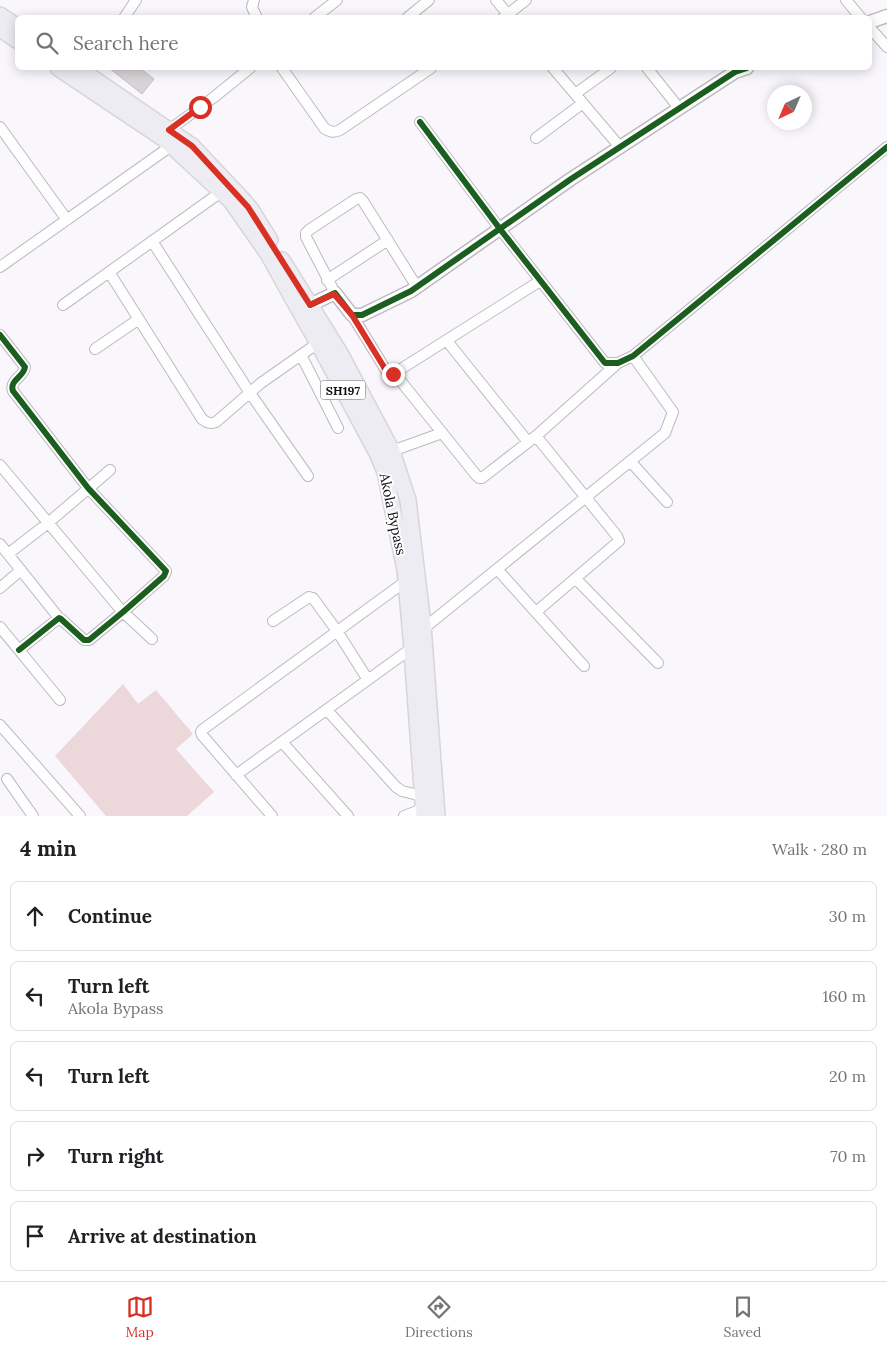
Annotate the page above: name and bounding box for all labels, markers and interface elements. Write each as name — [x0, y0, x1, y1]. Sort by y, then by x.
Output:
search box — [15, 15, 872, 70]
icon: search — [33, 29, 61, 57]
text: Search here — [73, 31, 179, 55]
north arrow — [767, 85, 812, 130]
route start — [189, 96, 212, 119]
route end — [382, 363, 405, 386]
road number: SH197 — [320, 380, 366, 400]
street label: Akola Bypass — [375, 470, 410, 557]
text: 4 min — [20, 835, 77, 862]
text: Walk · 280 m — [772, 839, 867, 859]
icon: ahead — [21, 902, 49, 930]
text: Continue — [68, 904, 152, 928]
text: 30 m — [829, 906, 866, 926]
text: Turn left — [68, 974, 149, 998]
icon: left — [21, 982, 49, 1010]
text: 160 m — [822, 986, 866, 1006]
text: Akola Bypass — [68, 998, 164, 1018]
icon: left — [21, 1062, 49, 1090]
text: Turn left — [68, 1064, 149, 1088]
text: 20 m — [829, 1066, 866, 1086]
icon: right — [21, 1142, 49, 1170]
text: Turn right — [68, 1144, 164, 1168]
text: 70 m — [830, 1146, 866, 1166]
icon: arrive — [21, 1222, 49, 1250]
text: Arrive at destination — [68, 1224, 257, 1248]
tab: Map — [125, 1293, 154, 1341]
tab: Directions — [405, 1293, 473, 1341]
tab: Saved — [724, 1293, 762, 1341]

